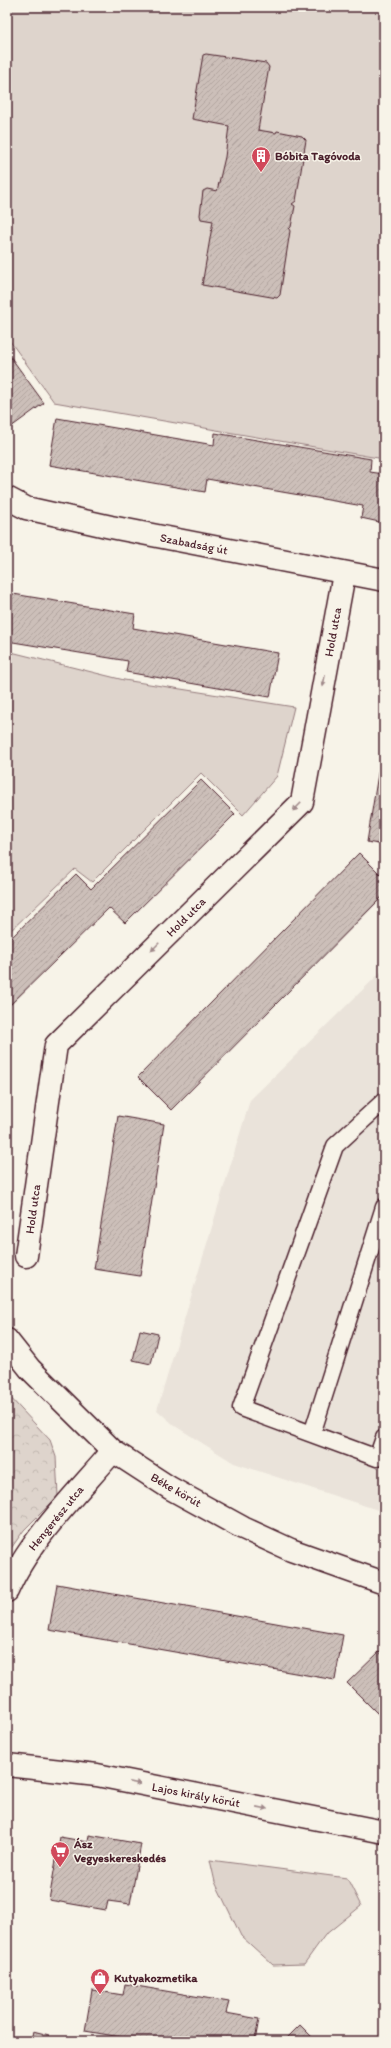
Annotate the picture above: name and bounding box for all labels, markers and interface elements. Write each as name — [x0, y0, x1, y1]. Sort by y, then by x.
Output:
building icon: Bóbita Tagóvoda — [250, 145, 272, 173]
place label: Bóbita Tagóvoda — [275, 149, 361, 164]
street label: Szabadság út — [159, 531, 230, 558]
street label: Hold utca — [322, 605, 344, 658]
one-way arrow — [321, 675, 327, 687]
one-way arrow — [292, 802, 302, 812]
street label: Hold utca — [163, 894, 209, 940]
one-way arrow — [150, 942, 160, 952]
street label: Hold utca — [23, 1183, 44, 1235]
street label: Béke körút — [148, 1470, 204, 1510]
street label: Hengerész utca — [25, 1482, 87, 1553]
one-way arrow — [129, 1780, 141, 1786]
street label: Lajos király körút — [151, 1780, 242, 1810]
one-way arrow — [256, 1805, 268, 1811]
place label: Ász Vegyeskereskedés — [73, 1837, 167, 1866]
supermarket icon: Ász Vegyeskereskedés — [49, 1840, 71, 1868]
shop icon: Kutyakozmetika — [89, 1967, 111, 1995]
place label: Kutyakozmetika — [114, 1971, 198, 1986]

